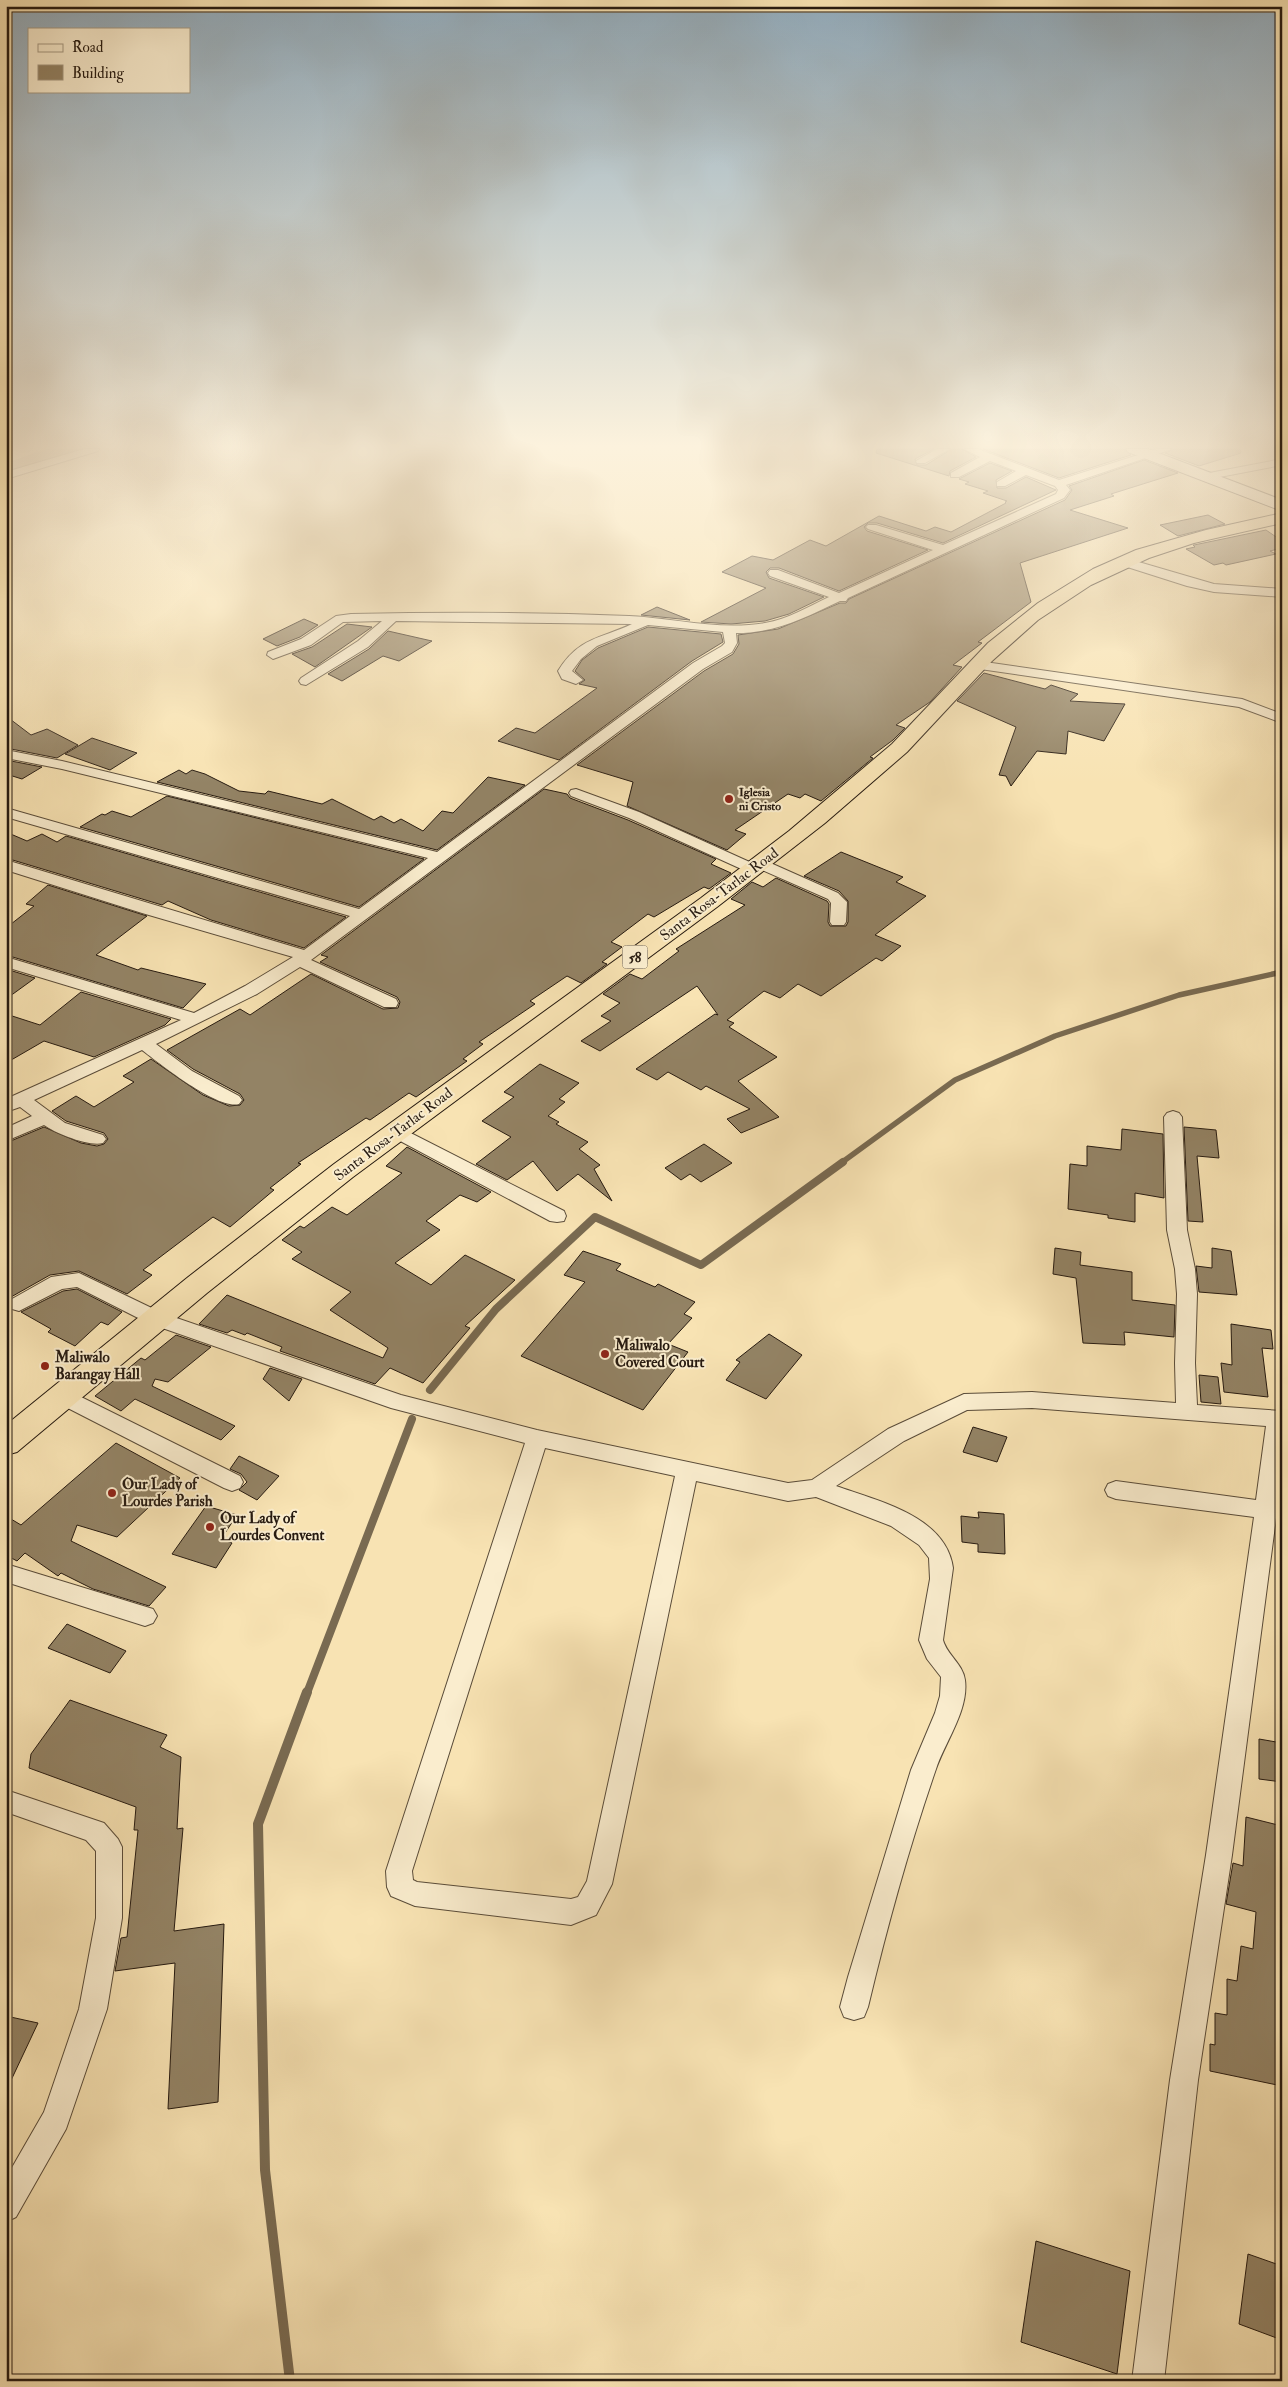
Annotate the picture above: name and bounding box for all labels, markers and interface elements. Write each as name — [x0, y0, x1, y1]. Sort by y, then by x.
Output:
legend — [28, 28, 190, 92]
text: Road — [72, 38, 104, 57]
text: Building — [72, 64, 124, 83]
place label: Iglesia ni Cristo — [738, 785, 781, 814]
marker: Iglesia ni Cristo — [723, 793, 735, 805]
street label: Santa Rosa-Tarlac Road — [656, 843, 783, 945]
road number: 58 — [622, 946, 648, 969]
street label: Santa Rosa-Tarlac Road — [330, 1083, 457, 1185]
place label: Maliwalo Covered Court — [614, 1336, 705, 1372]
place label: Maliwalo Barangay Hall — [54, 1348, 140, 1385]
marker: Maliwalo Covered Court — [599, 1348, 611, 1360]
marker: Maliwalo Barangay Hall — [39, 1360, 51, 1372]
place label: Our Lady of Lourdes Parish — [122, 1475, 213, 1511]
marker: Our Lady of Lourdes Parish — [106, 1487, 118, 1499]
place label: Our Lady of Lourdes Convent — [220, 1509, 324, 1545]
marker: Our Lady of Lourdes Convent — [204, 1521, 216, 1533]

